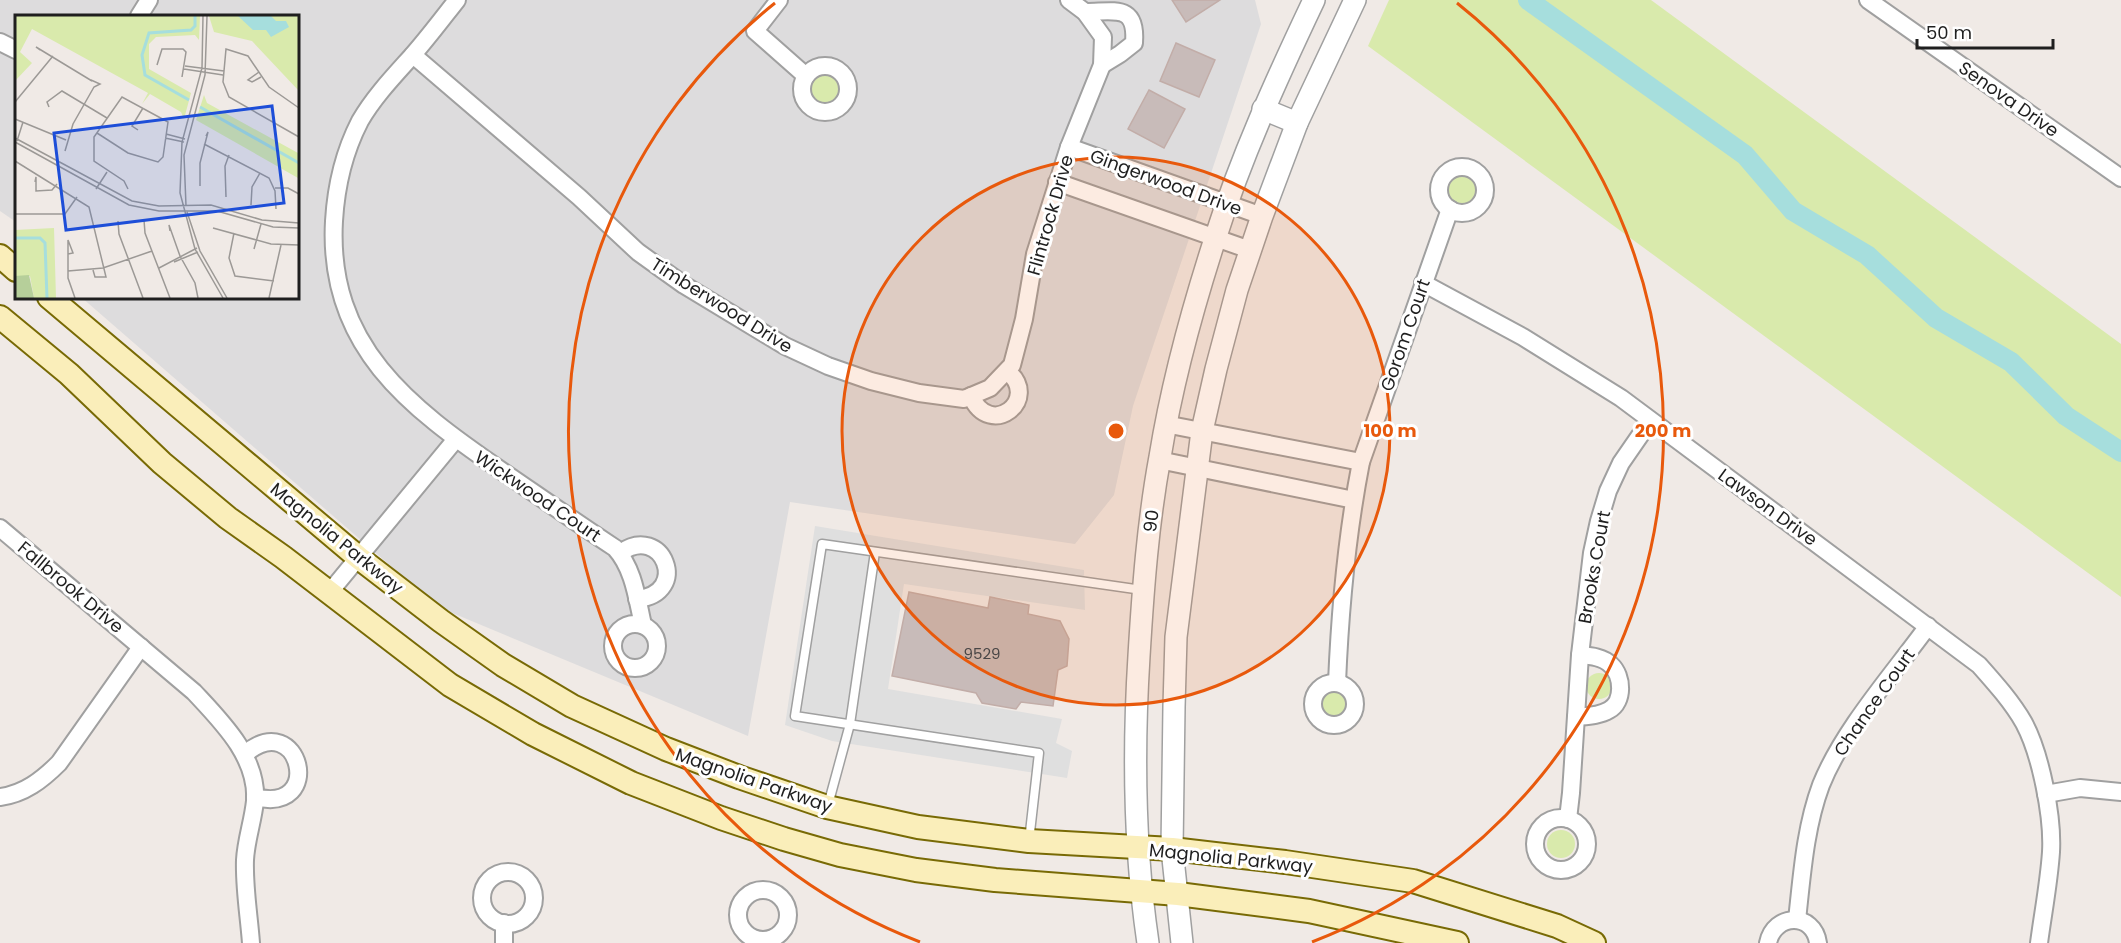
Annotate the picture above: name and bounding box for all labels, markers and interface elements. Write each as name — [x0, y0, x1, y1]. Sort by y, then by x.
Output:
scale bar — [1917, 12, 2054, 50]
inset map — [15, 15, 298, 298]
text: 50 m — [1926, 20, 1972, 45]
street label: Senova Drive — [1954, 55, 2064, 143]
street label: Gingerwood Drive — [1087, 143, 1245, 221]
street label: Flintrock Drive — [1021, 152, 1079, 278]
street label: Timberwood Drive — [646, 251, 798, 359]
street label: Gorom Court — [1374, 275, 1436, 395]
text: 100 m — [1363, 418, 1417, 443]
text: 200 m — [1635, 418, 1691, 443]
centre of rings — [1106, 421, 1126, 441]
street label: Wickwood Court — [470, 444, 606, 548]
street label: Lawson Drive — [1713, 462, 1823, 552]
street label: Magnolia Parkway — [265, 477, 409, 599]
street label: 90 — [1137, 508, 1165, 534]
street label: Brooks Court — [1572, 508, 1616, 626]
street label: Fallbrook Drive — [13, 535, 129, 639]
house number: 9529 — [964, 643, 1000, 664]
street label: Chance Court — [1828, 643, 1920, 761]
street label: Magnolia Parkway — [672, 741, 836, 819]
street label: Magnolia Parkway — [1148, 837, 1314, 879]

